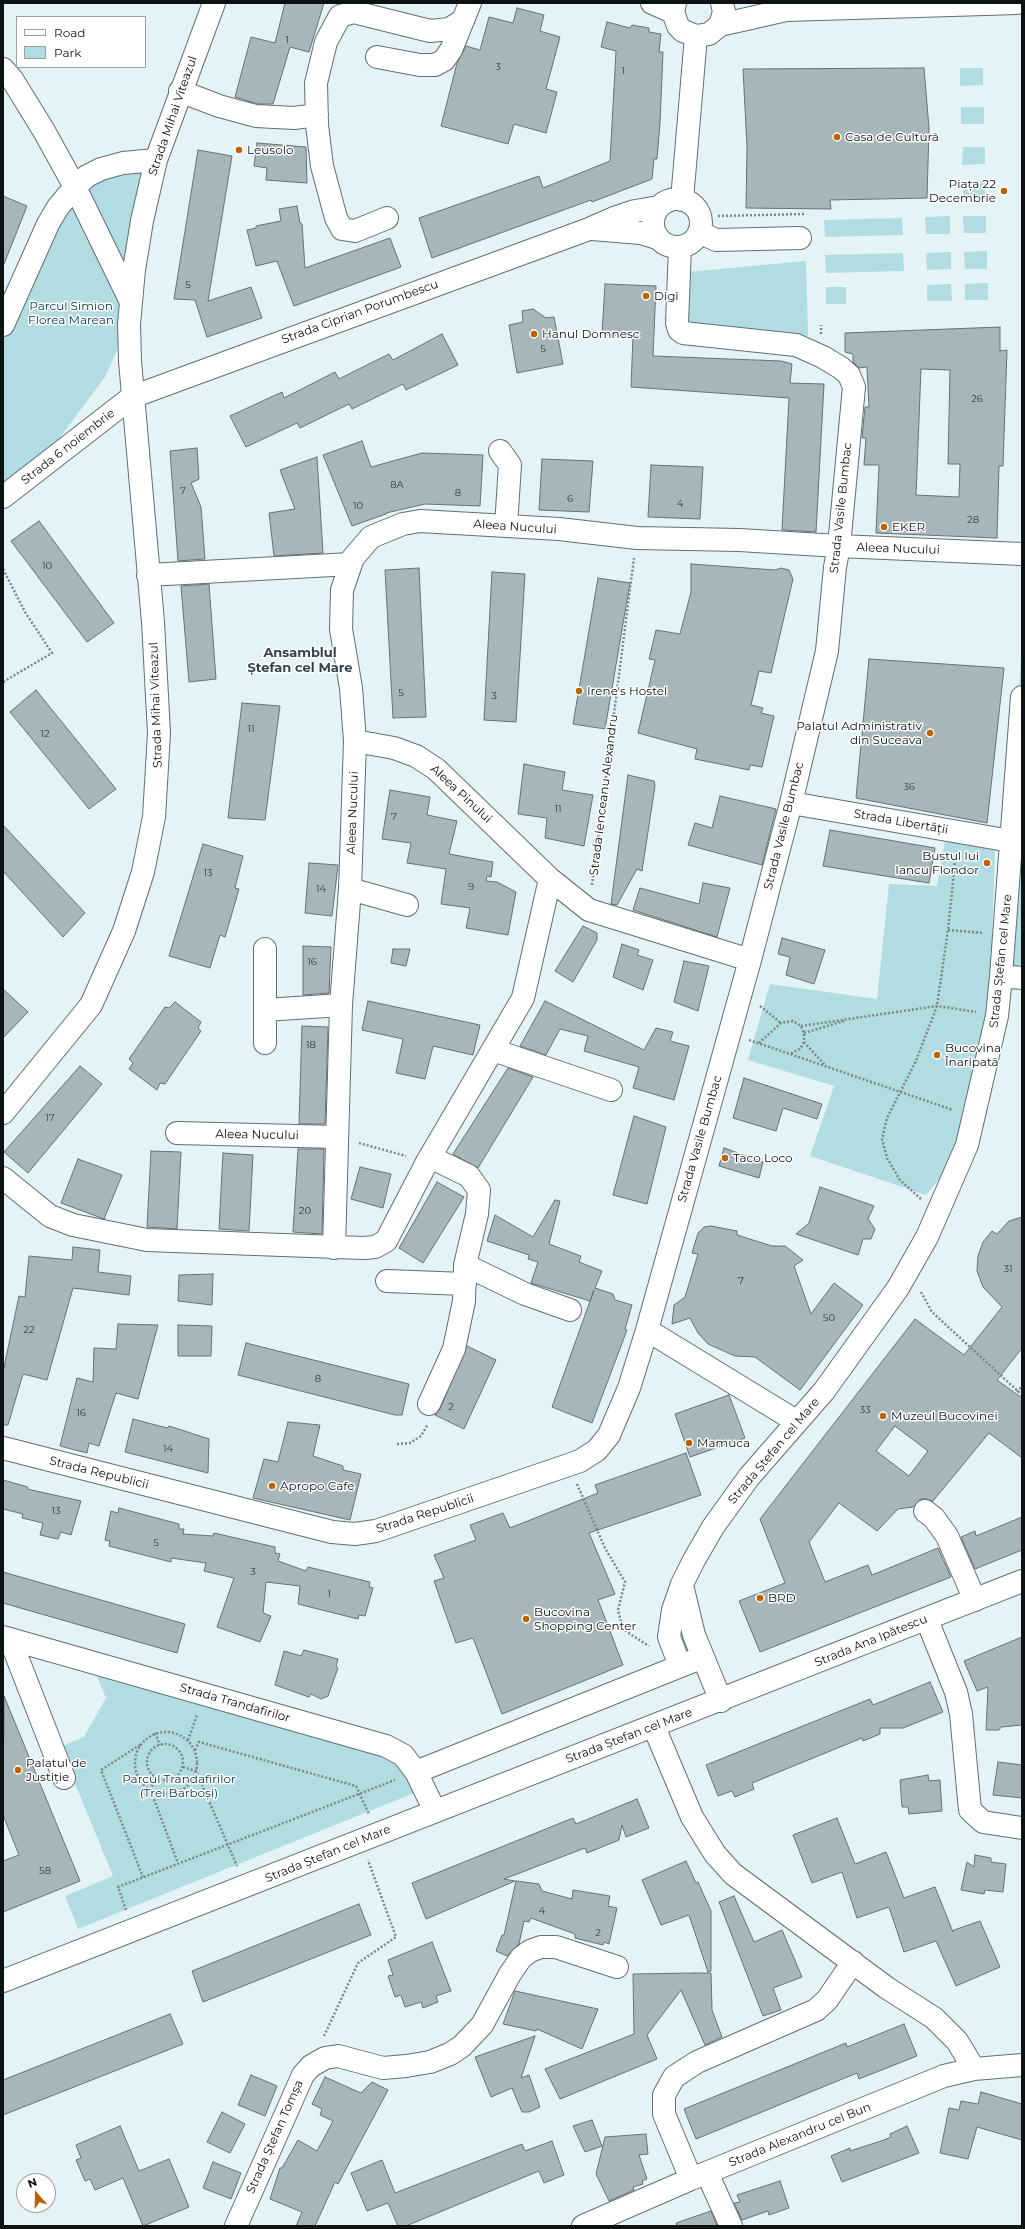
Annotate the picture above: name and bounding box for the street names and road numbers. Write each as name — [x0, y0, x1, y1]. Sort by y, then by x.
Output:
street label: Strada Mihai Viteazul — [146, 54, 200, 178]
street label: Strada Ciprian Porumbescu — [280, 277, 440, 347]
street label: Strada 6 noiembrie — [18, 406, 118, 488]
street label: Strada Vasile Bumbac — [827, 442, 855, 574]
street label: Aleea Nucului — [473, 517, 557, 537]
street label: Aleea Nucului — [856, 540, 940, 558]
street label: Strada Mihai Viteazul — [147, 642, 165, 768]
street label: Strada Ienceanu Alexandru — [587, 713, 621, 877]
street label: Strada Vasile Bumbac — [761, 761, 807, 891]
street label: Aleea Pinului — [427, 762, 495, 826]
street label: Aleea Nucului — [344, 771, 362, 855]
street label: Strada Libertății — [853, 807, 949, 837]
street label: Strada Ștefan cel Mare — [987, 893, 1015, 1029]
street label: Strada Vasile Bumbac — [675, 1074, 725, 1204]
street label: Aleea Nucului — [215, 1127, 299, 1143]
street label: Strada Ștefan cel Mare — [725, 1395, 823, 1507]
street label: Strada Republicii — [48, 1454, 150, 1492]
street label: Strada Republicii — [374, 1491, 476, 1537]
street label: Strada Ana Ipătescu — [813, 1612, 929, 1670]
street label: Strada Trandafirilor — [178, 1680, 292, 1726]
street label: Strada Ștefan cel Mare — [564, 1705, 694, 1767]
street label: Strada Ștefan cel Mare — [263, 1822, 393, 1886]
street label: Strada Ștefan Tomșa — [243, 2078, 307, 2196]
street label: Strada Alexandru cel Bun — [727, 2100, 873, 2170]

